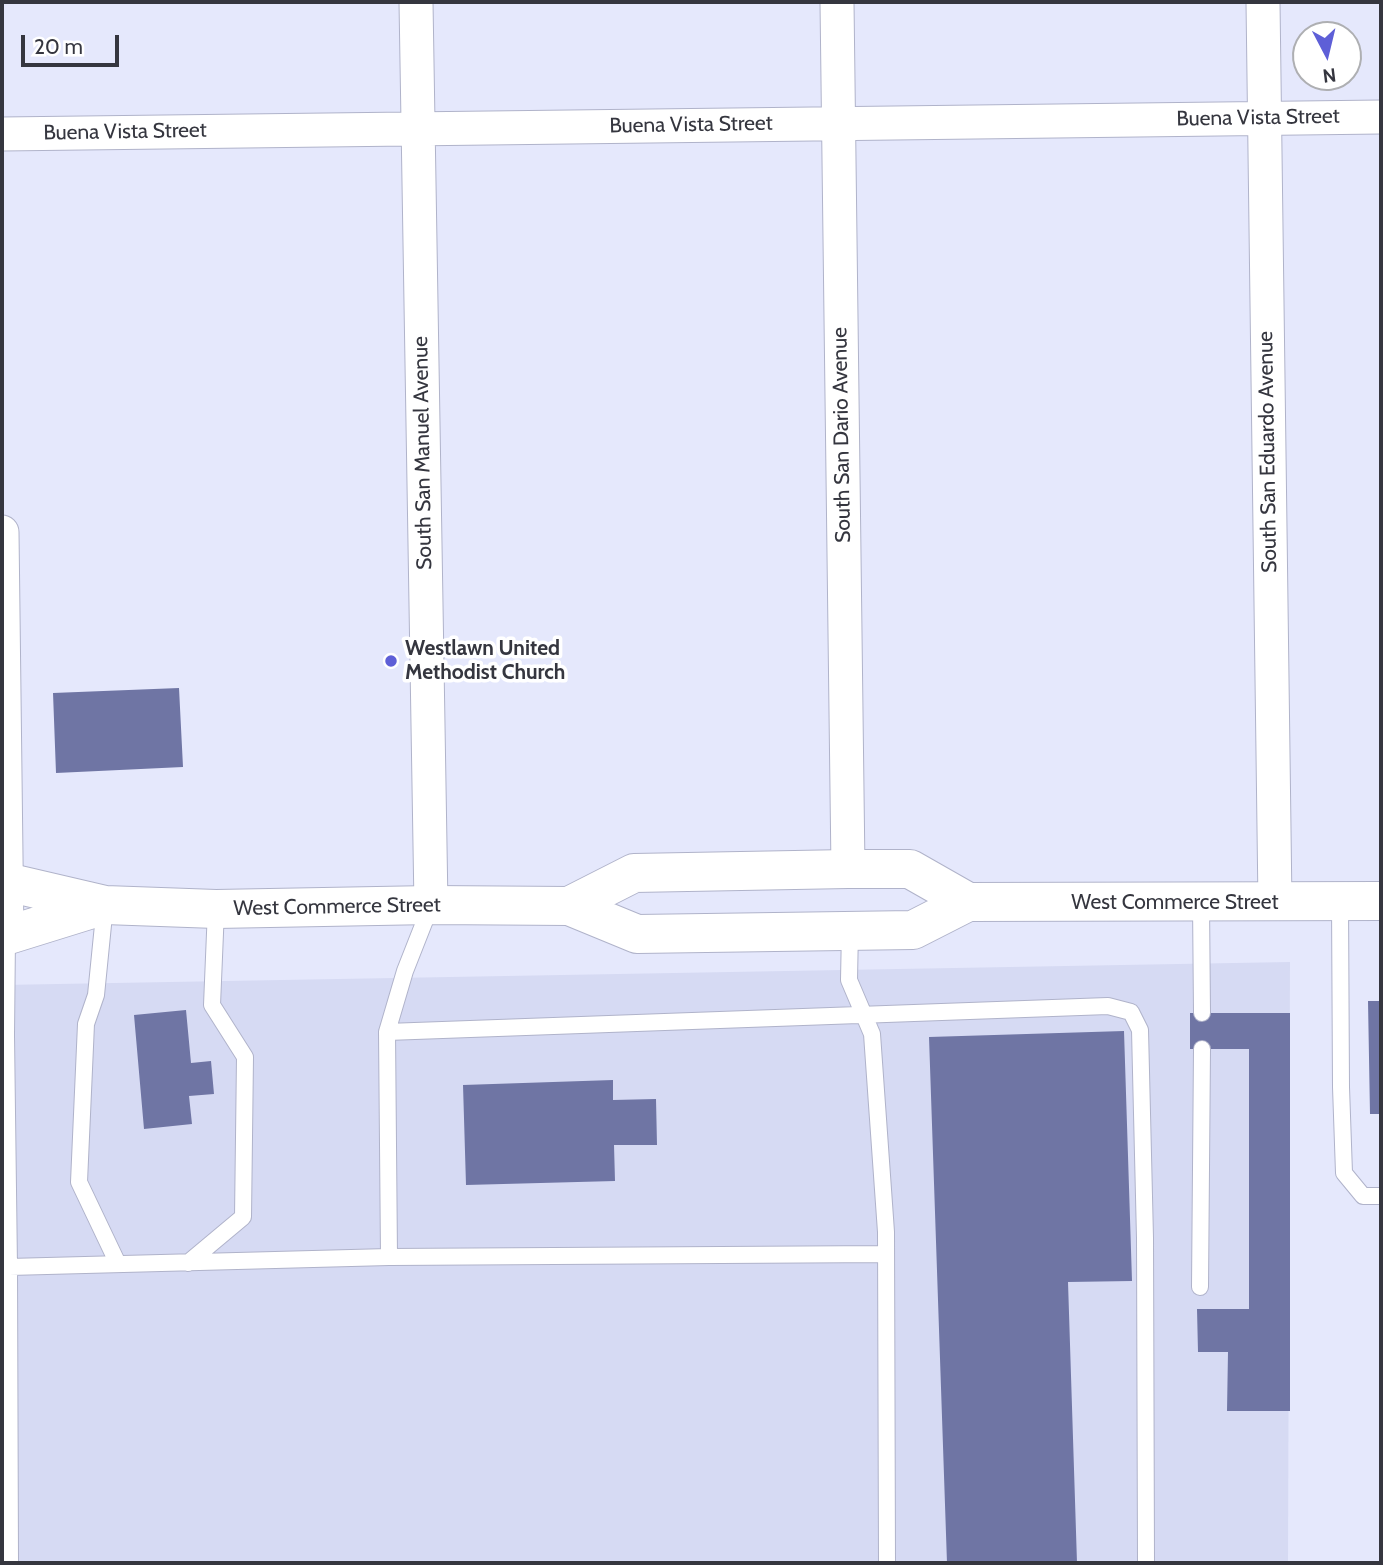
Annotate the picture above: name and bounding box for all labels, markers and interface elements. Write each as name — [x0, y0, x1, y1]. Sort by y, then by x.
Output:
scale bar — [24, 21, 122, 65]
north arrow — [1292, 21, 1362, 91]
text: 20 m — [34, 34, 83, 59]
text: N — [1321, 63, 1337, 88]
street label: Buena Vista Street — [1176, 104, 1340, 132]
street label: Buena Vista Street — [609, 111, 773, 139]
street label: Buena Vista Street — [43, 118, 207, 146]
street label: South San Dario Avenue — [828, 327, 856, 543]
street label: South San Eduardo Avenue — [1253, 331, 1283, 573]
street label: South San Manuel Avenue — [408, 336, 438, 570]
place label: Westlawn United Methodist Church — [405, 636, 565, 686]
marker: Westlawn United Methodist Church — [383, 653, 399, 669]
street label: West Commerce Street — [1071, 890, 1279, 916]
street label: West Commerce Street — [233, 893, 441, 921]

